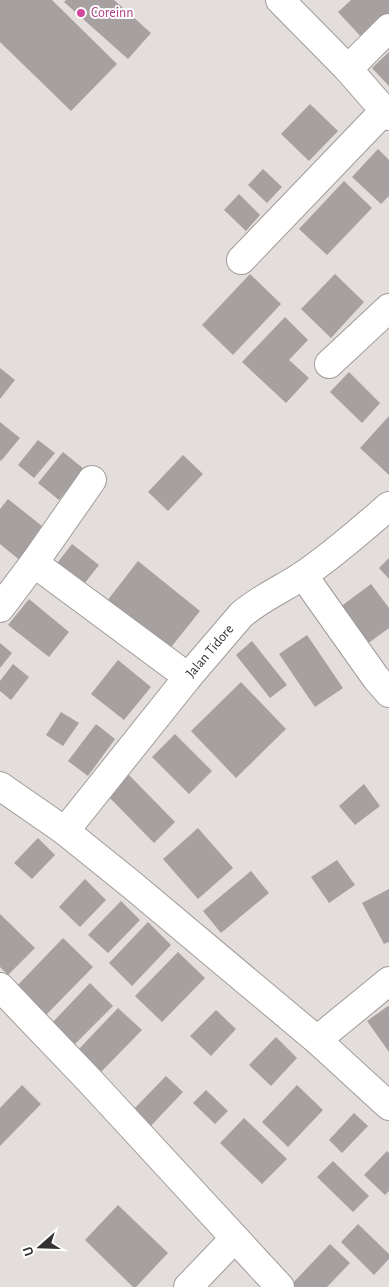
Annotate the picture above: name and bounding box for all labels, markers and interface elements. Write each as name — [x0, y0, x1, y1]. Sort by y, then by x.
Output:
place label: Coreinn — [91, 6, 133, 20]
marker: Coreinn — [75, 7, 87, 19]
street label: Jalan Tidore — [184, 622, 237, 681]
north arrow — [15, 1222, 65, 1272]
text: U — [21, 1244, 37, 1258]

